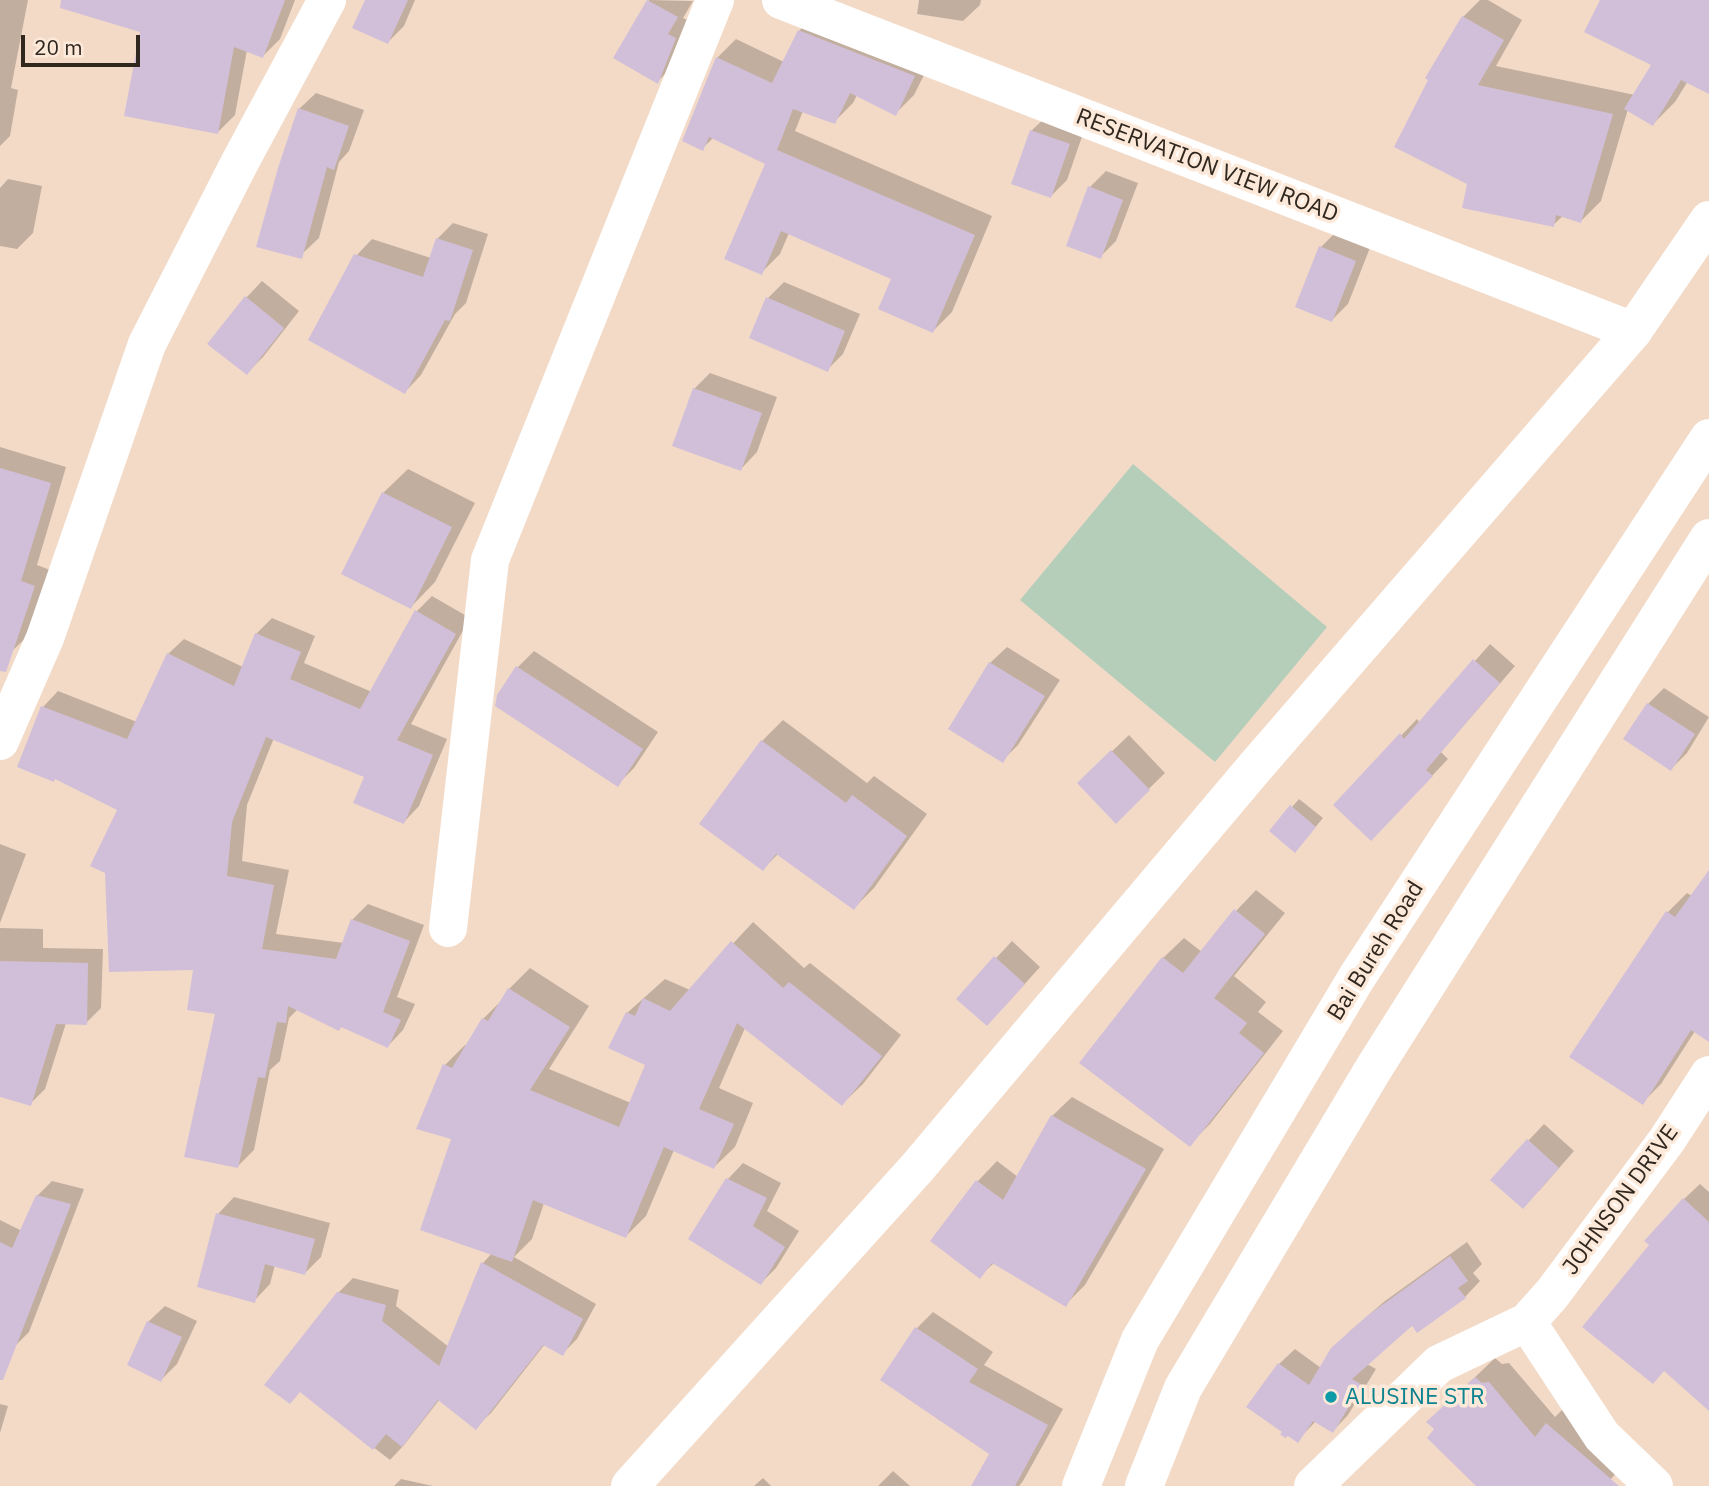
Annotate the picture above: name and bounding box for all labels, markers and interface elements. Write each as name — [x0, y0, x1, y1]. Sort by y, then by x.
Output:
scale bar — [24, 21, 144, 65]
text: 20 m — [34, 33, 83, 61]
street label: RESERVATION VIEW ROAD — [1072, 103, 1342, 229]
street label: Bai Bureh Road — [1322, 876, 1430, 1026]
street label: JOHNSON DRIVE — [1557, 1120, 1685, 1280]
place label: ALUSINE STR — [1345, 1383, 1485, 1411]
marker: ALUSINE STR — [1323, 1389, 1339, 1405]

